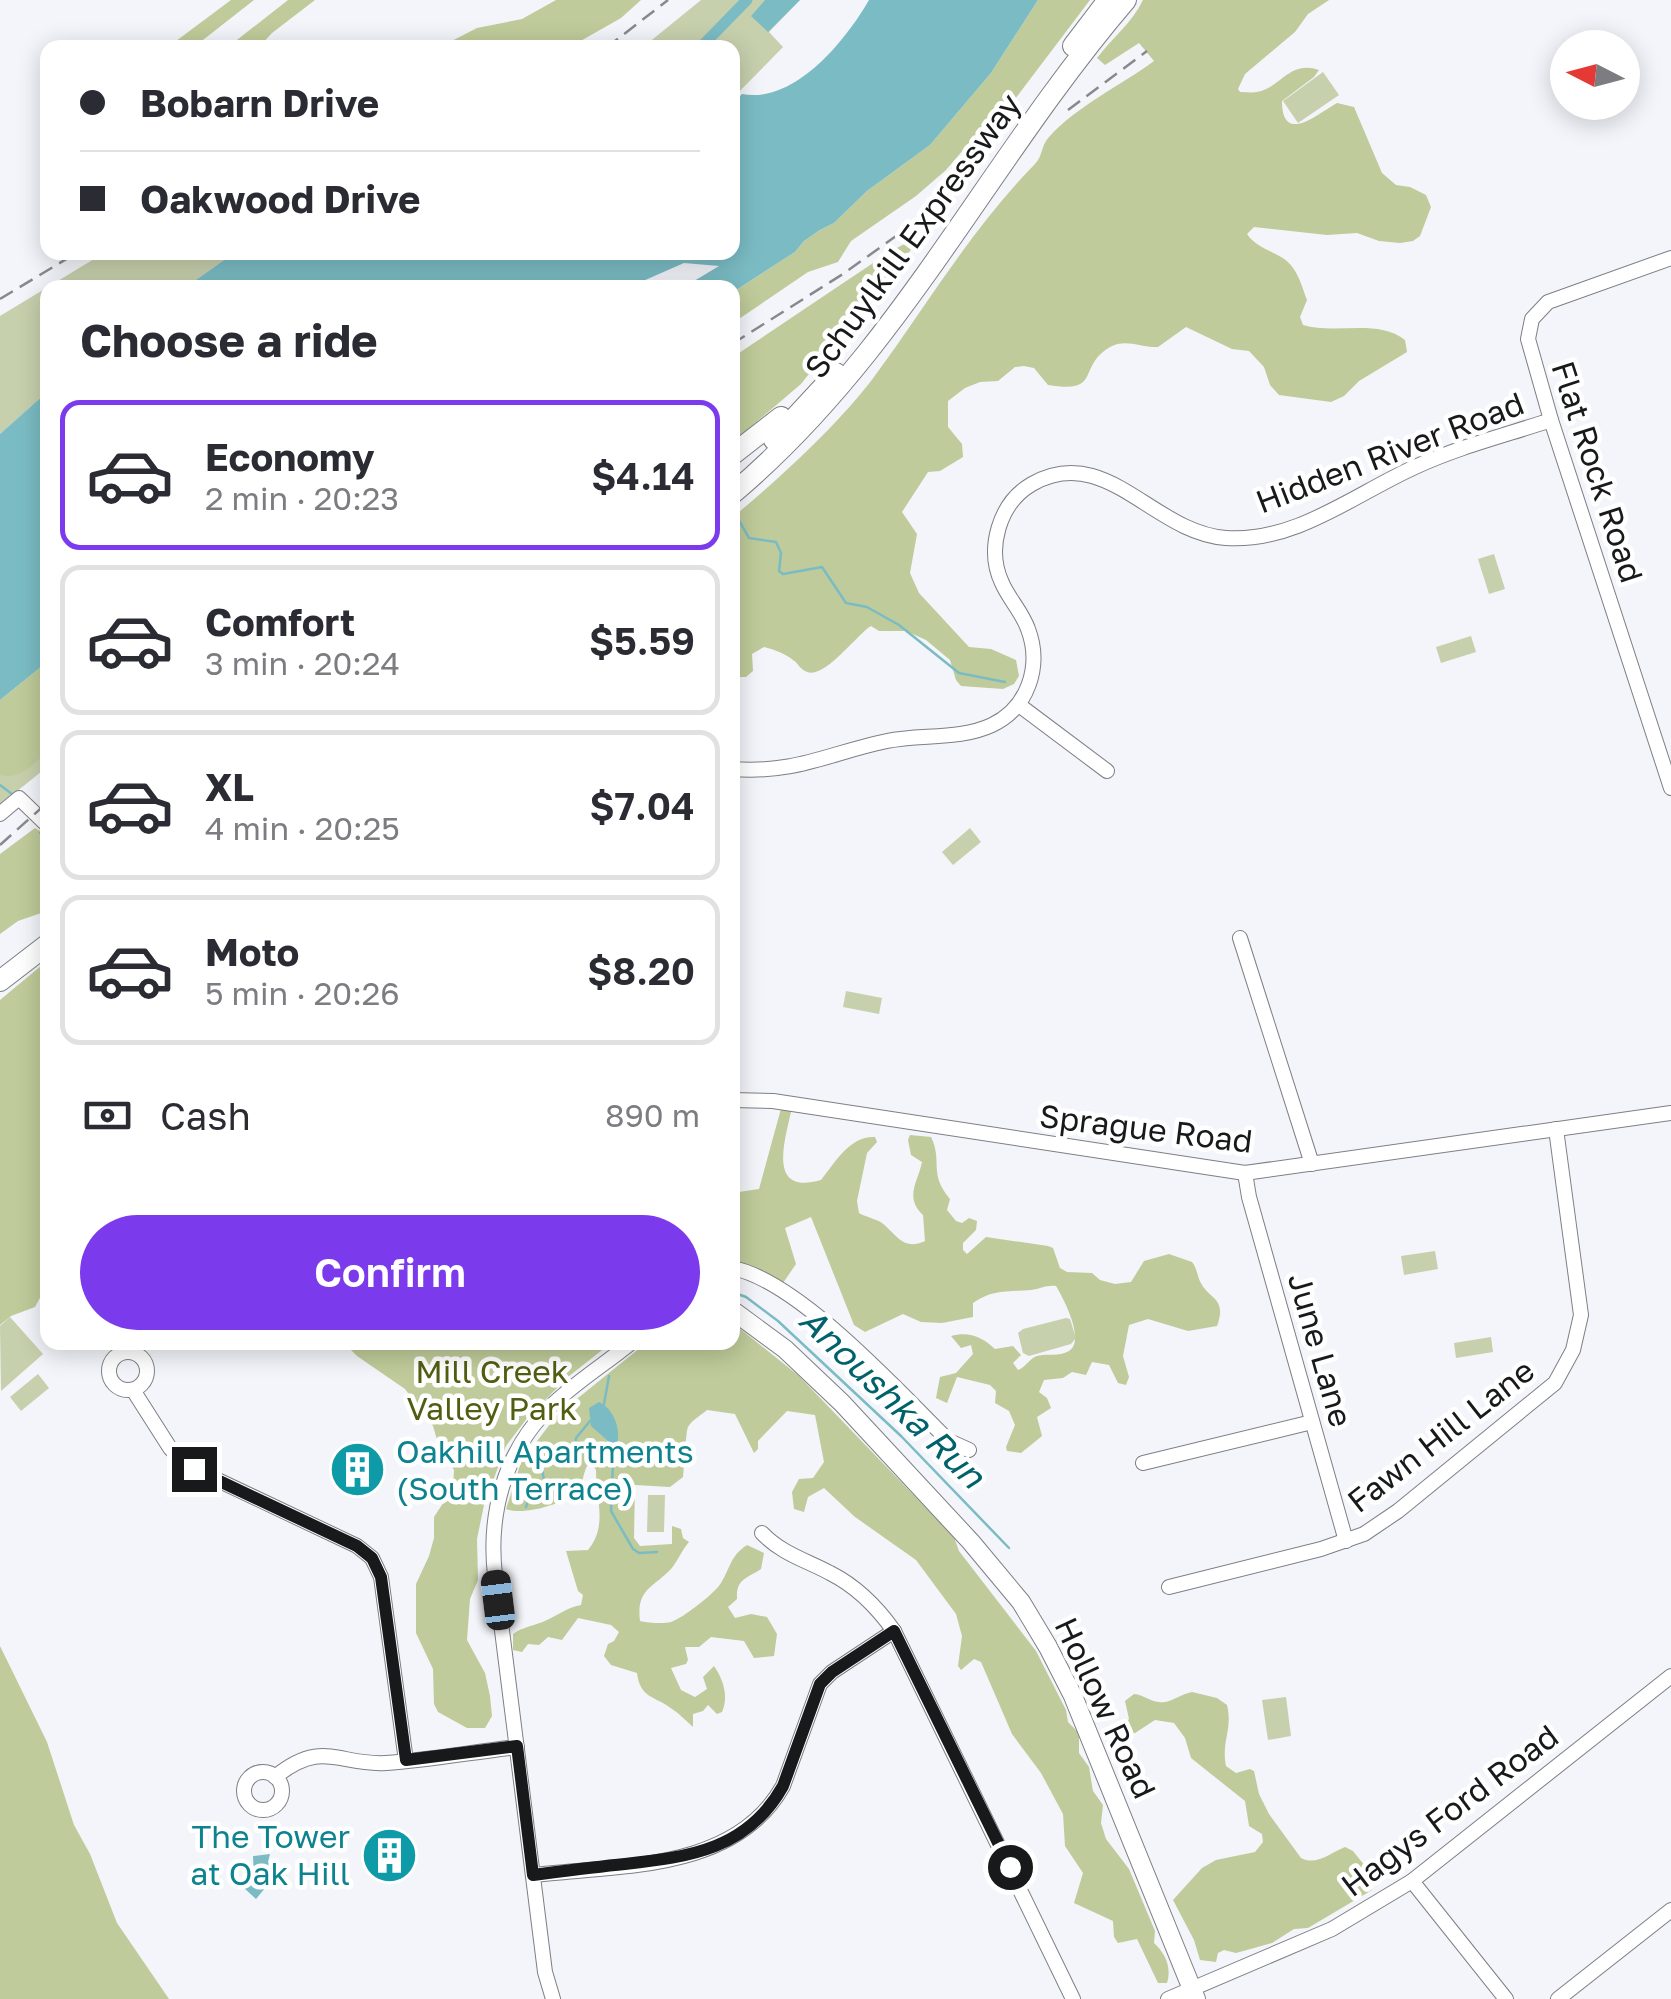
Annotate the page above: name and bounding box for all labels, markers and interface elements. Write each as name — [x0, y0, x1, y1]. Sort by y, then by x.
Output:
north arrow — [1550, 30, 1640, 120]
map controls — [1550, 30, 1640, 120]
text: Bobarn Drive — [140, 80, 379, 125]
street label: Schuylkill Expressway — [796, 86, 1028, 385]
text: Oakwood Drive — [140, 176, 420, 221]
text: Choose a ride — [80, 313, 378, 367]
street label: Flat Rock Road — [1544, 356, 1652, 587]
street label: Hidden River Road — [1250, 384, 1529, 521]
icon: car — [85, 430, 175, 520]
text: Economy — [205, 434, 374, 479]
text: $4.14 — [591, 453, 695, 498]
text: 2 min · 20:23 — [205, 479, 399, 517]
icon: car — [85, 595, 175, 685]
text: Comfort — [205, 599, 355, 644]
text: $5.59 — [589, 618, 695, 663]
text: 3 min · 20:24 — [205, 644, 400, 682]
icon: car — [85, 760, 175, 850]
text: XL — [205, 764, 254, 809]
text: $7.04 — [590, 783, 695, 828]
text: 4 min · 20:25 — [205, 809, 400, 847]
icon: car — [85, 925, 175, 1015]
text: Moto — [205, 929, 299, 974]
text: $8.20 — [587, 948, 695, 993]
text: 5 min · 20:26 — [205, 974, 400, 1012]
icon: cash — [80, 1088, 135, 1143]
text: Cash — [160, 1093, 251, 1138]
text: 890 m — [605, 1096, 700, 1134]
street label: Sprague Road — [1037, 1096, 1255, 1160]
button: Confirm — [80, 1215, 700, 1330]
street label: June Lane — [1281, 1268, 1361, 1431]
water label: Anoushka Run — [791, 1298, 995, 1497]
street label: Fawn Hill Lane — [1340, 1351, 1541, 1520]
park label: Mill Creek Valley Park — [407, 1352, 577, 1427]
place label: Oakhill Apartments (South Terrace) — [396, 1432, 694, 1507]
building icon: Oakhill Apartments (South Terrace) — [327, 1440, 387, 1500]
route end — [172, 1447, 217, 1492]
car — [479, 1568, 517, 1632]
street label: Hollow Road — [1048, 1611, 1164, 1804]
street label: Hagys Ford Road — [1334, 1716, 1565, 1904]
place label: The Tower at Oak Hill — [190, 1817, 350, 1892]
building icon: The Tower at Oak Hill — [359, 1825, 419, 1885]
route start — [988, 1845, 1033, 1890]

